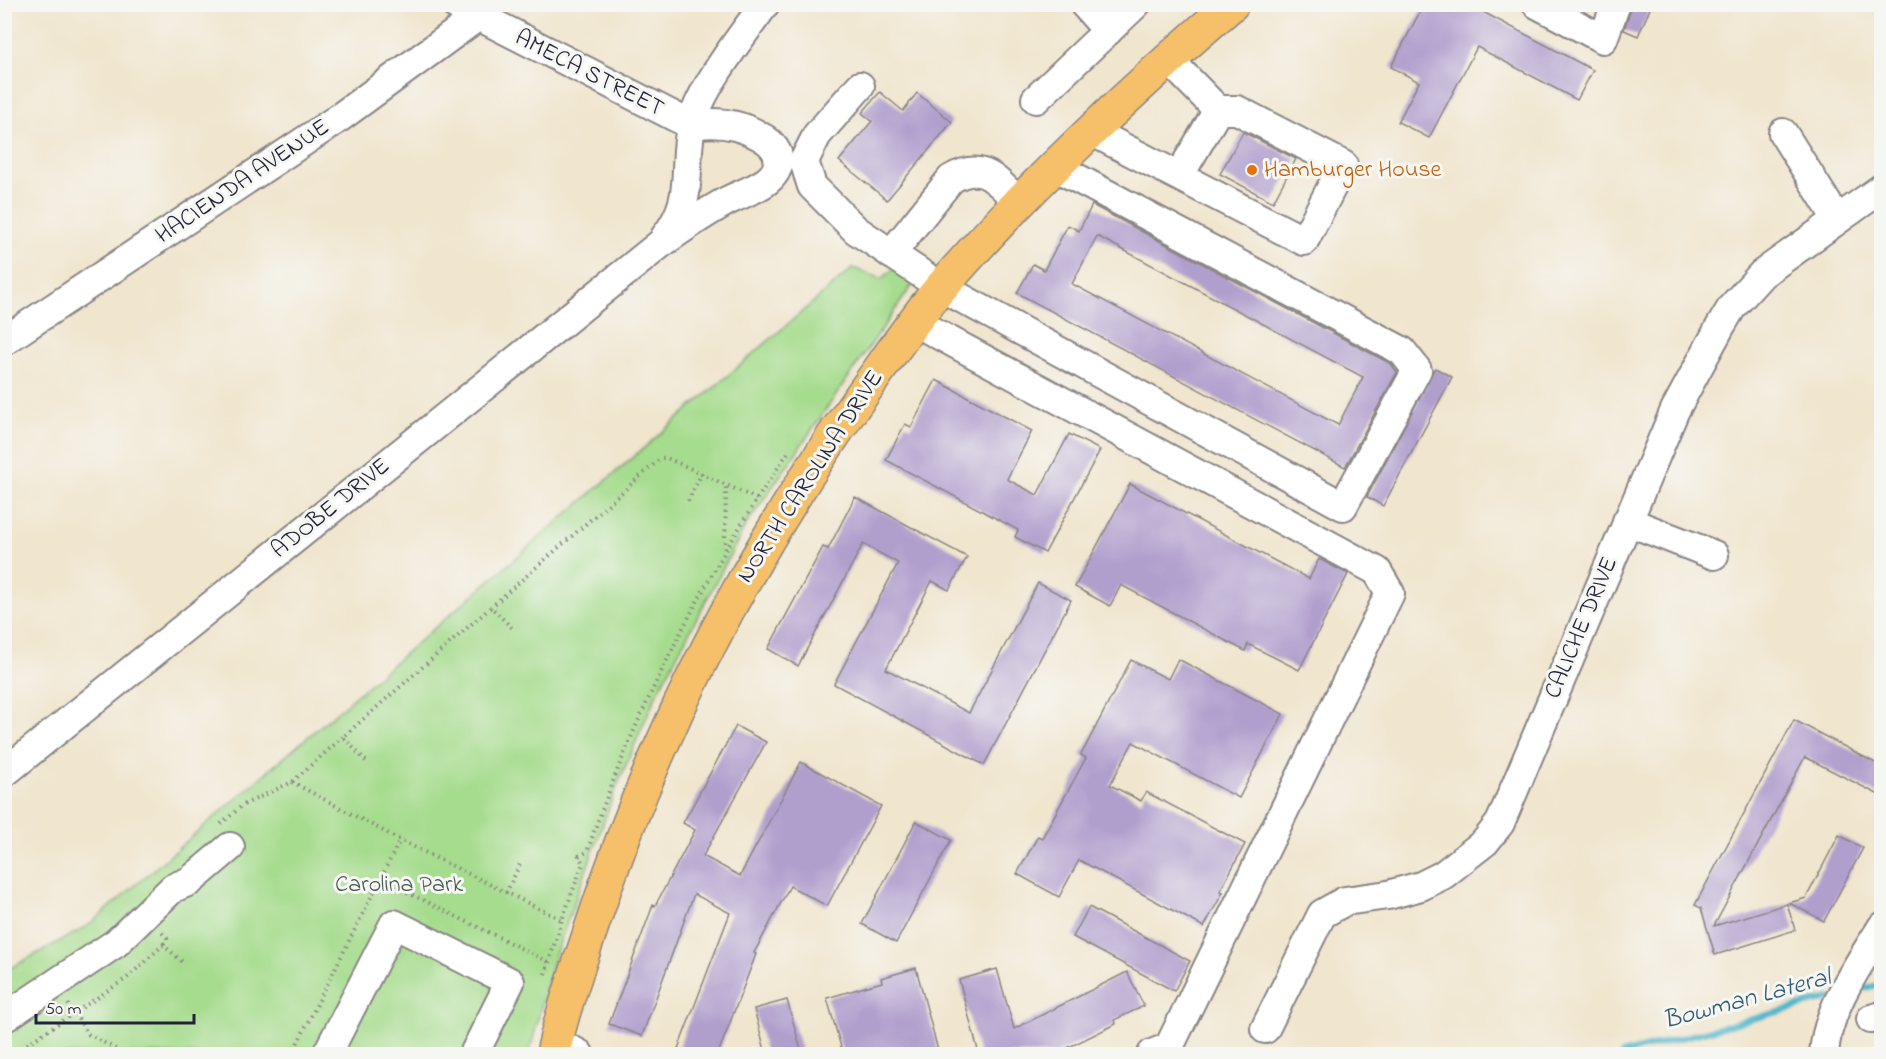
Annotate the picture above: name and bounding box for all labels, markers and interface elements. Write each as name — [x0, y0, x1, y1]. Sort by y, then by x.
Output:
street label: AMECA STREET — [508, 21, 670, 127]
street label: HACIENDA AVENUE — [149, 111, 337, 253]
place label: Hamburger House — [1264, 153, 1442, 188]
marker: Hamburger House — [1245, 163, 1259, 177]
street label: NORTH CAROLINA DRIVE — [729, 364, 893, 590]
street label: ADOBE DRIVE — [264, 450, 398, 568]
street label: CALICHE DRIVE — [1536, 552, 1628, 704]
park label: Carolina Park — [335, 868, 463, 903]
water label: Bowman Lateral — [1659, 959, 1838, 1041]
scale bar — [36, 987, 194, 1025]
text: 50 m — [45, 997, 82, 1023]

